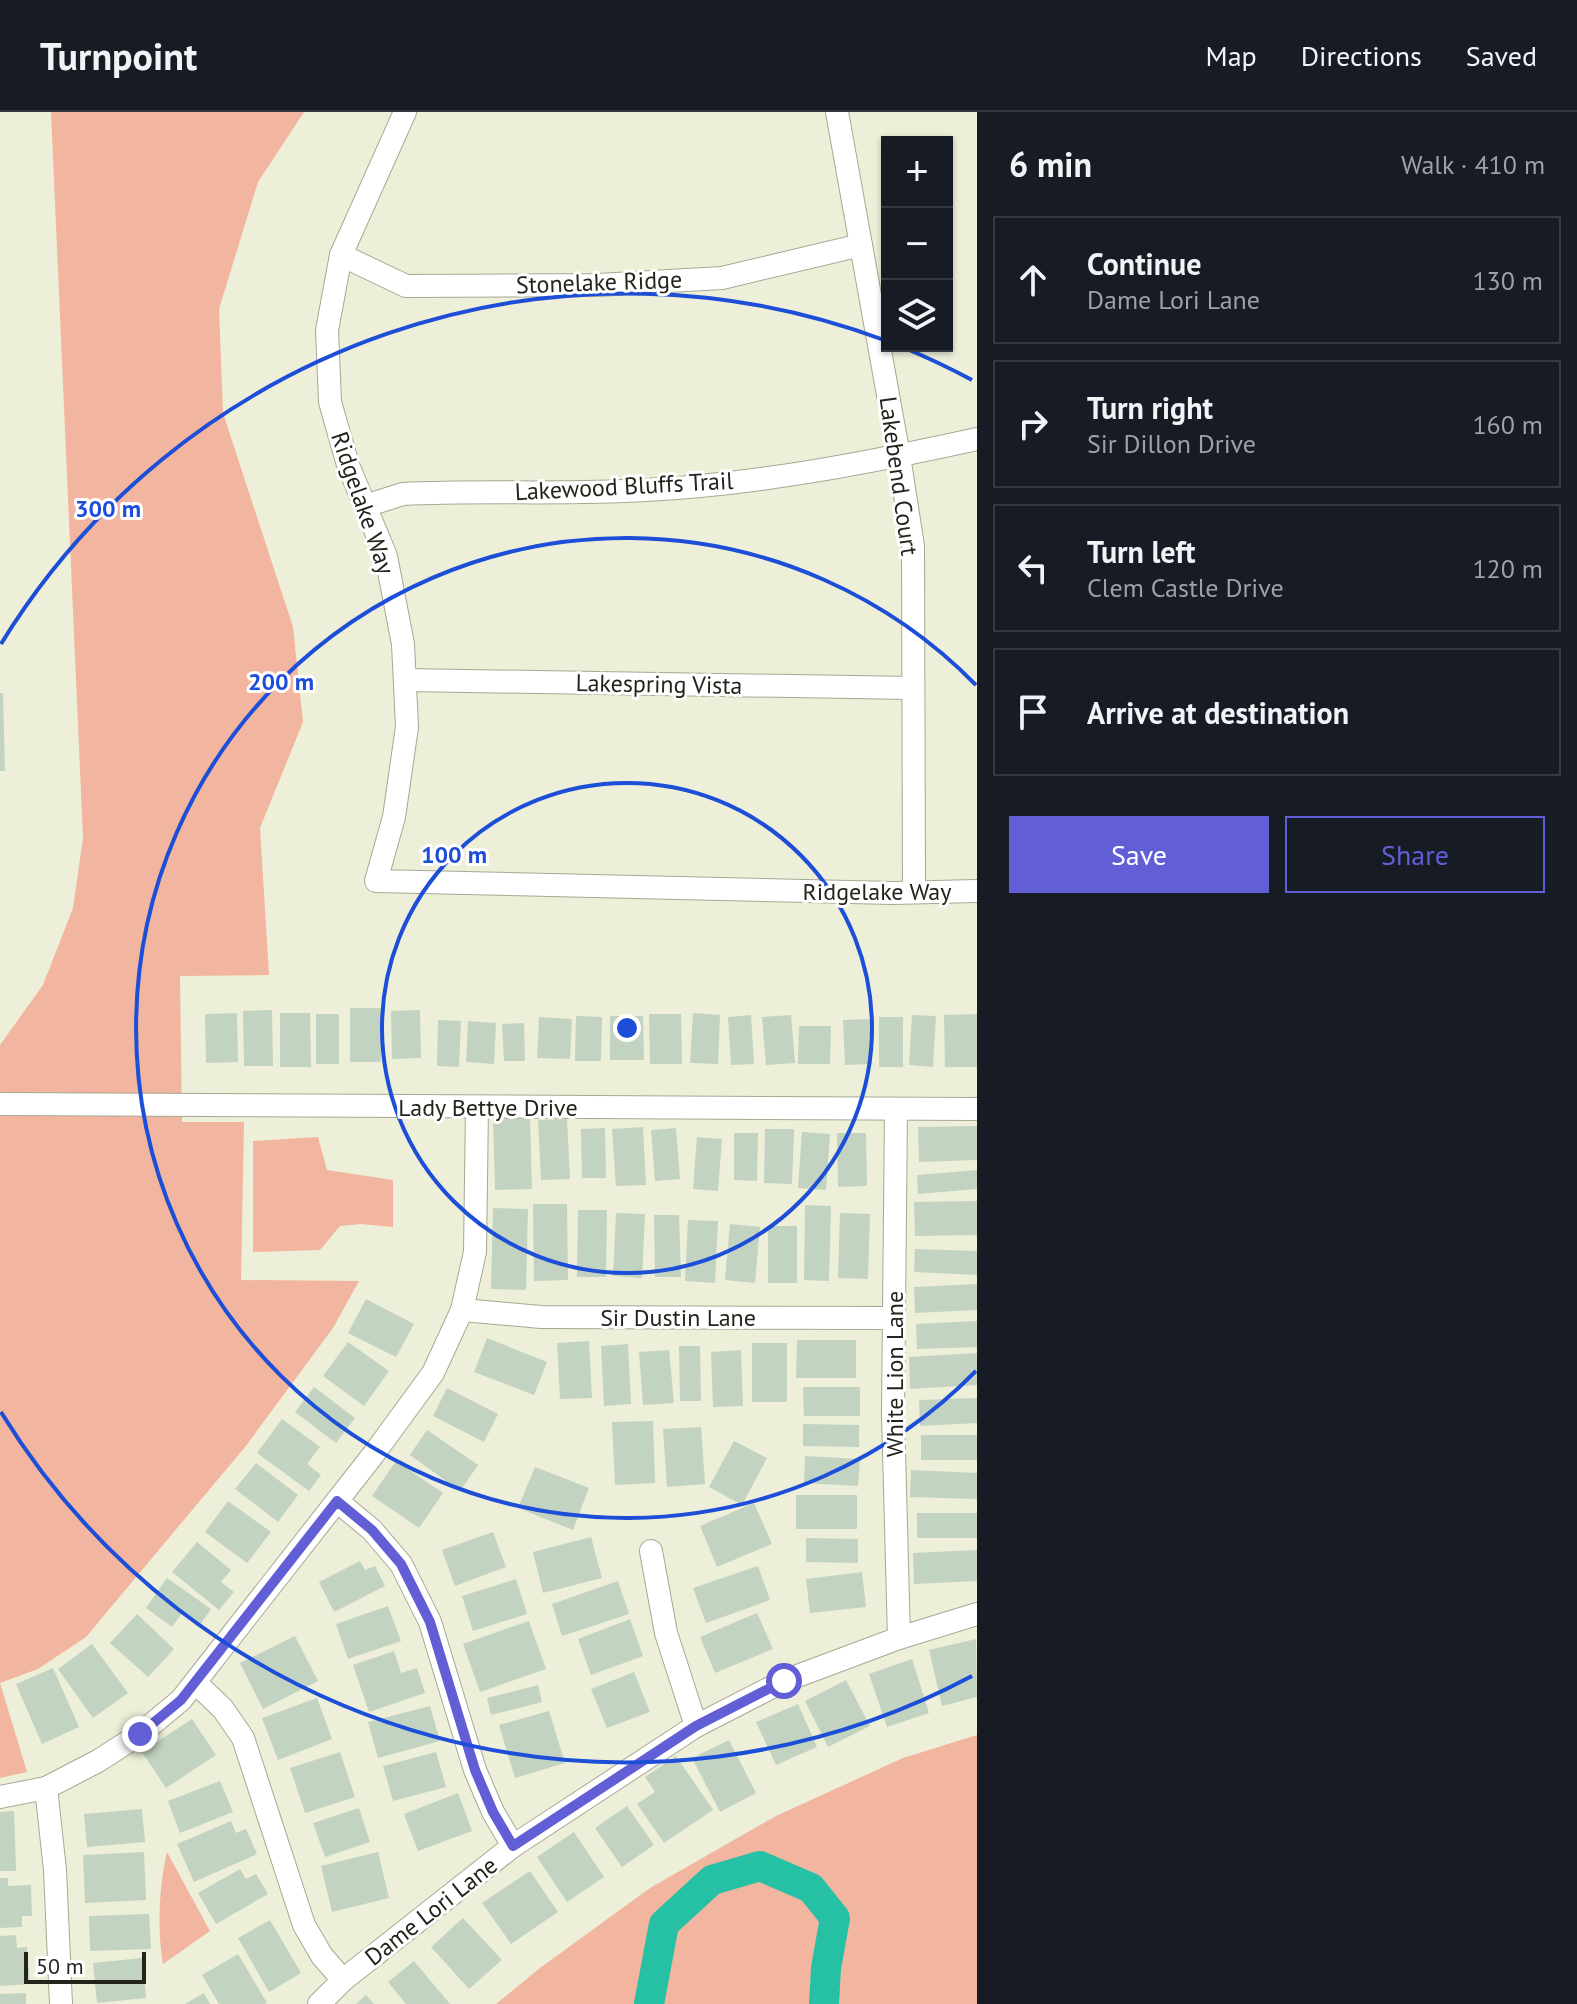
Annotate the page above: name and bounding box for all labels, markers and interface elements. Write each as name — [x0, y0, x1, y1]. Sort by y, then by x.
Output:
text: Turnpoint — [40, 31, 197, 80]
text: Map — [1206, 37, 1257, 74]
text: Directions — [1301, 37, 1422, 74]
text: Saved — [1466, 37, 1537, 74]
map controls — [881, 136, 953, 352]
button: + — [881, 136, 953, 208]
text: 6 min — [1009, 142, 1092, 186]
text: Walk · 410 m — [1401, 148, 1545, 181]
button: − — [881, 208, 953, 280]
text: Continue — [1087, 244, 1201, 283]
icon: ahead — [1011, 258, 1055, 302]
street label: Stonelake Ridge — [515, 264, 683, 300]
text: 130 m — [1472, 264, 1543, 297]
button: layers — [881, 280, 953, 352]
text: Dame Lori Lane — [1087, 283, 1260, 316]
text: Turn right — [1087, 388, 1213, 427]
street label: Lakebend Court — [872, 394, 926, 558]
icon: right — [1011, 402, 1055, 446]
text: 160 m — [1472, 408, 1543, 441]
text: Sir Dillon Drive — [1087, 427, 1256, 460]
street label: Ridgelake Way — [324, 428, 402, 578]
street label: Lakewood Bluffs Trail — [514, 465, 734, 507]
text: 300 m — [75, 493, 141, 524]
text: Turn left — [1087, 532, 1195, 571]
icon: left — [1011, 546, 1055, 590]
text: 120 m — [1472, 552, 1543, 585]
text: Clem Castle Drive — [1087, 571, 1284, 604]
text: 200 m — [248, 666, 314, 697]
street label: Lakespring Vista — [575, 667, 743, 701]
icon: arrive — [1011, 690, 1055, 734]
text: Arrive at destination — [1087, 693, 1349, 732]
button: Save — [1009, 816, 1269, 893]
button: Share — [1285, 816, 1545, 893]
text: 100 m — [421, 839, 487, 870]
street label: Ridgelake Way — [803, 876, 951, 907]
centre of rings — [613, 1014, 641, 1042]
street label: Lady Bettye Drive — [398, 1092, 578, 1123]
street label: White Lion Lane — [879, 1291, 910, 1457]
street label: Sir Dustin Lane — [600, 1302, 756, 1333]
route start — [766, 1663, 802, 1699]
route end — [122, 1716, 158, 1752]
street label: Dame Lori Lane — [359, 1850, 503, 1972]
scale bar — [24, 1948, 146, 1984]
text: 50 m — [36, 1952, 84, 1980]

